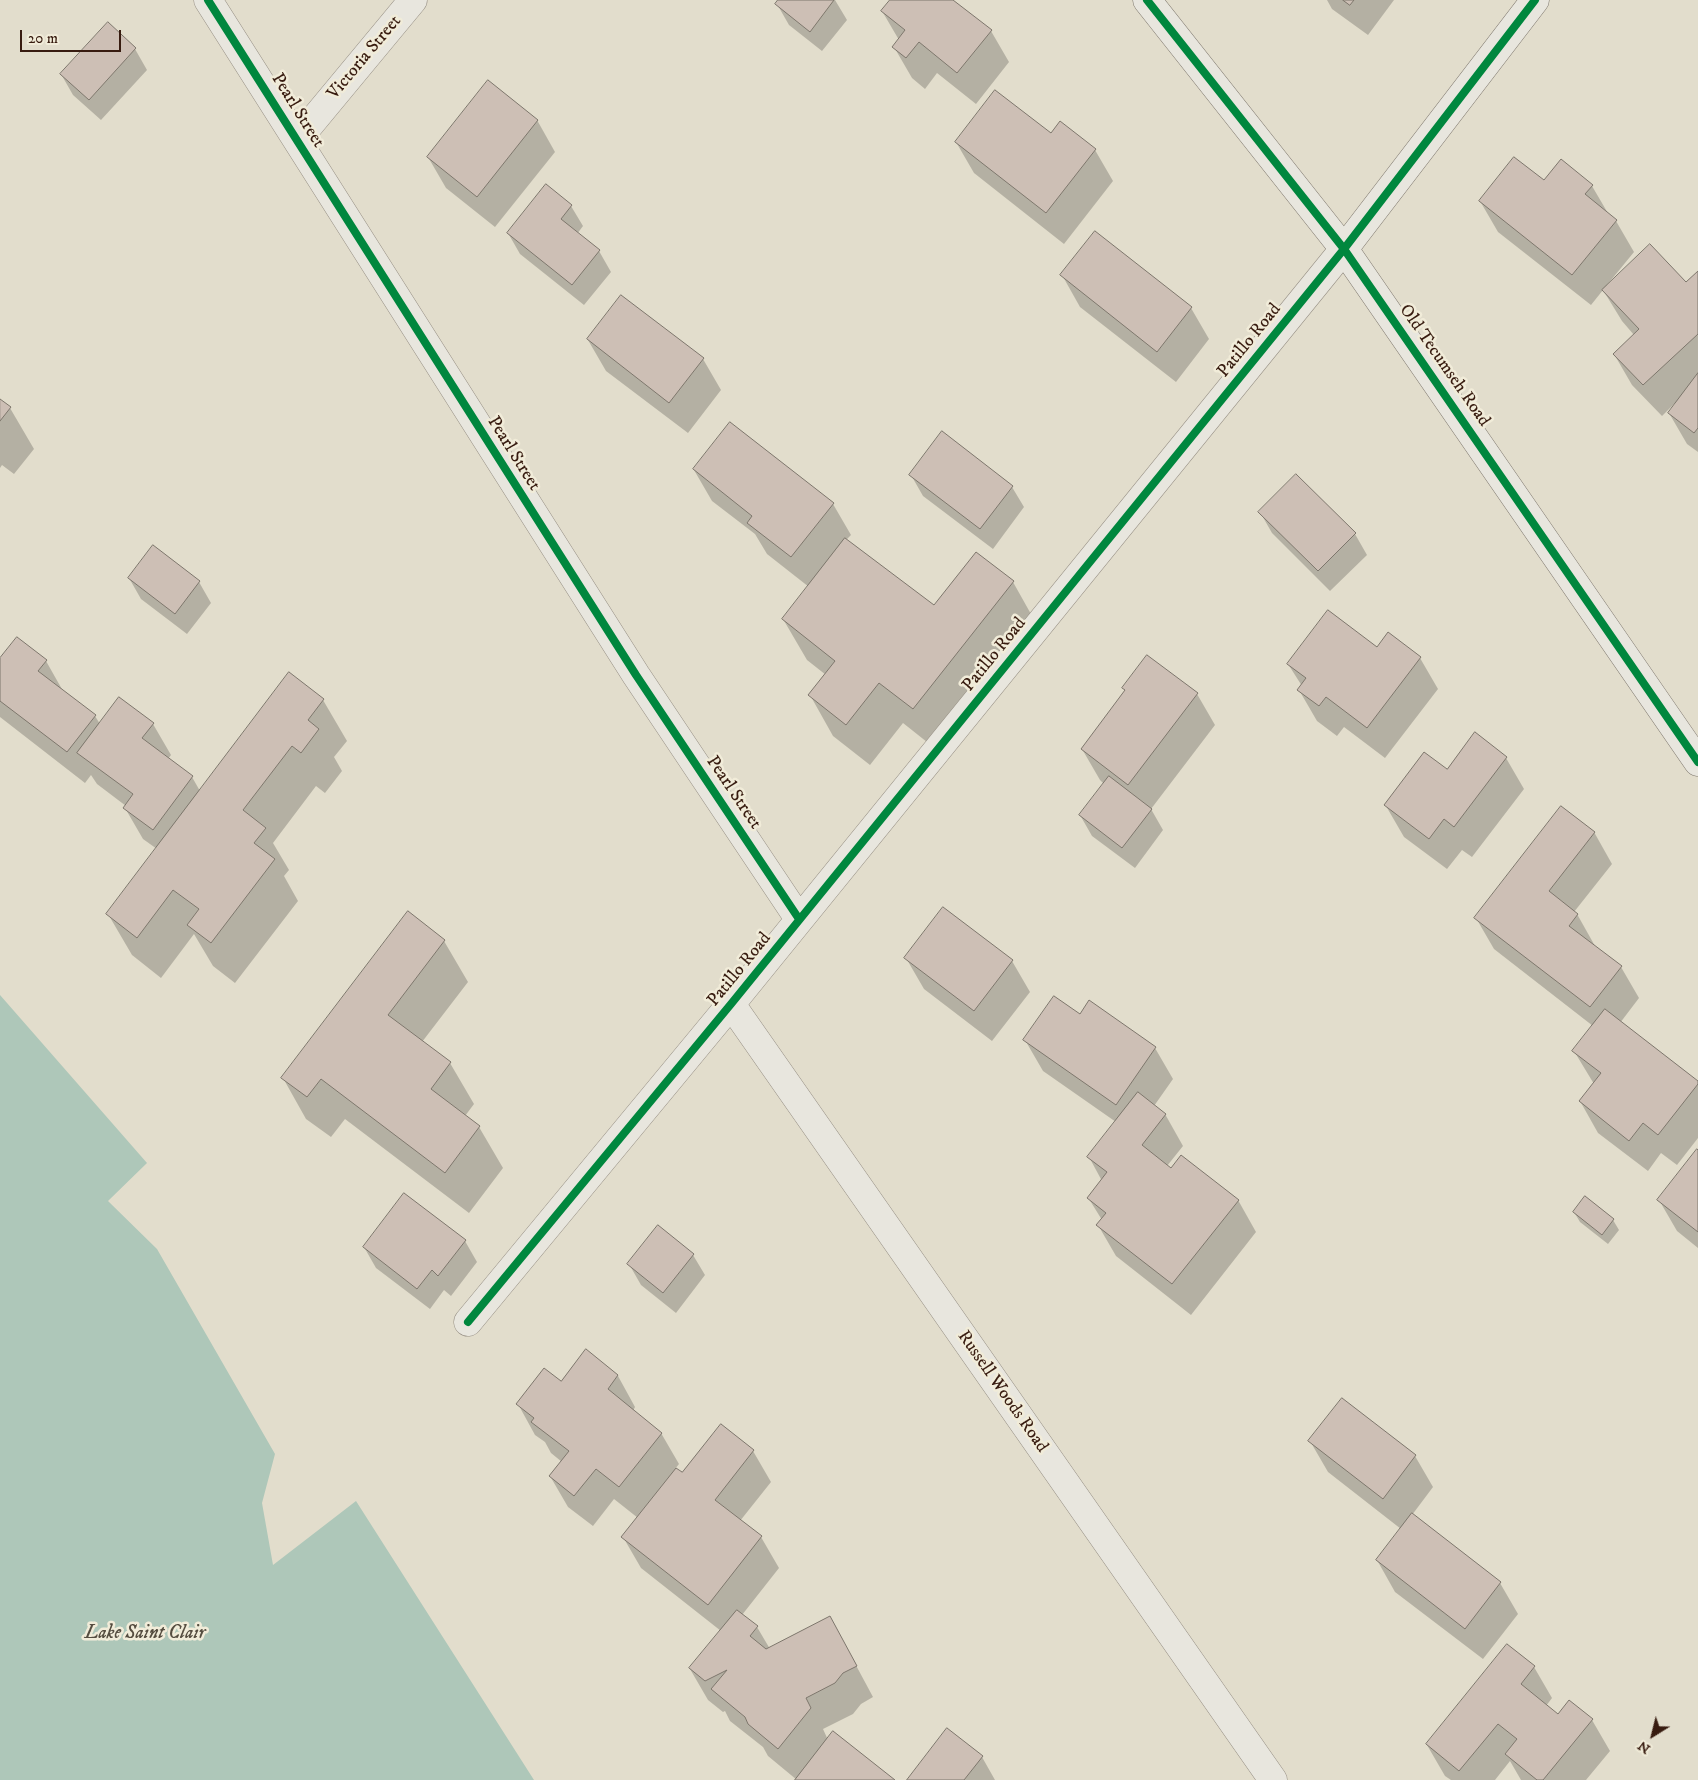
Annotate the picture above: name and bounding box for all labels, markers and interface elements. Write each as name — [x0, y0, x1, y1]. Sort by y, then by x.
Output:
street label: Victoria Street — [323, 11, 407, 105]
scale bar — [22, 20, 124, 52]
text: 20 m — [28, 29, 58, 48]
street label: Pearl Street — [266, 70, 328, 152]
street label: Patillo Road — [1214, 300, 1286, 382]
street label: Old Tecumseh Road — [1394, 301, 1494, 431]
street label: Pearl Street — [482, 413, 544, 495]
street label: Patillo Road — [959, 614, 1031, 696]
street label: Pearl Street — [701, 752, 765, 834]
street label: Patillo Road — [704, 929, 776, 1011]
street label: Russell Woods Road — [952, 1327, 1052, 1457]
water label: Lake Saint Clair — [85, 1623, 205, 1645]
north arrow — [1628, 1710, 1678, 1760]
text: N — [1634, 1736, 1654, 1758]

